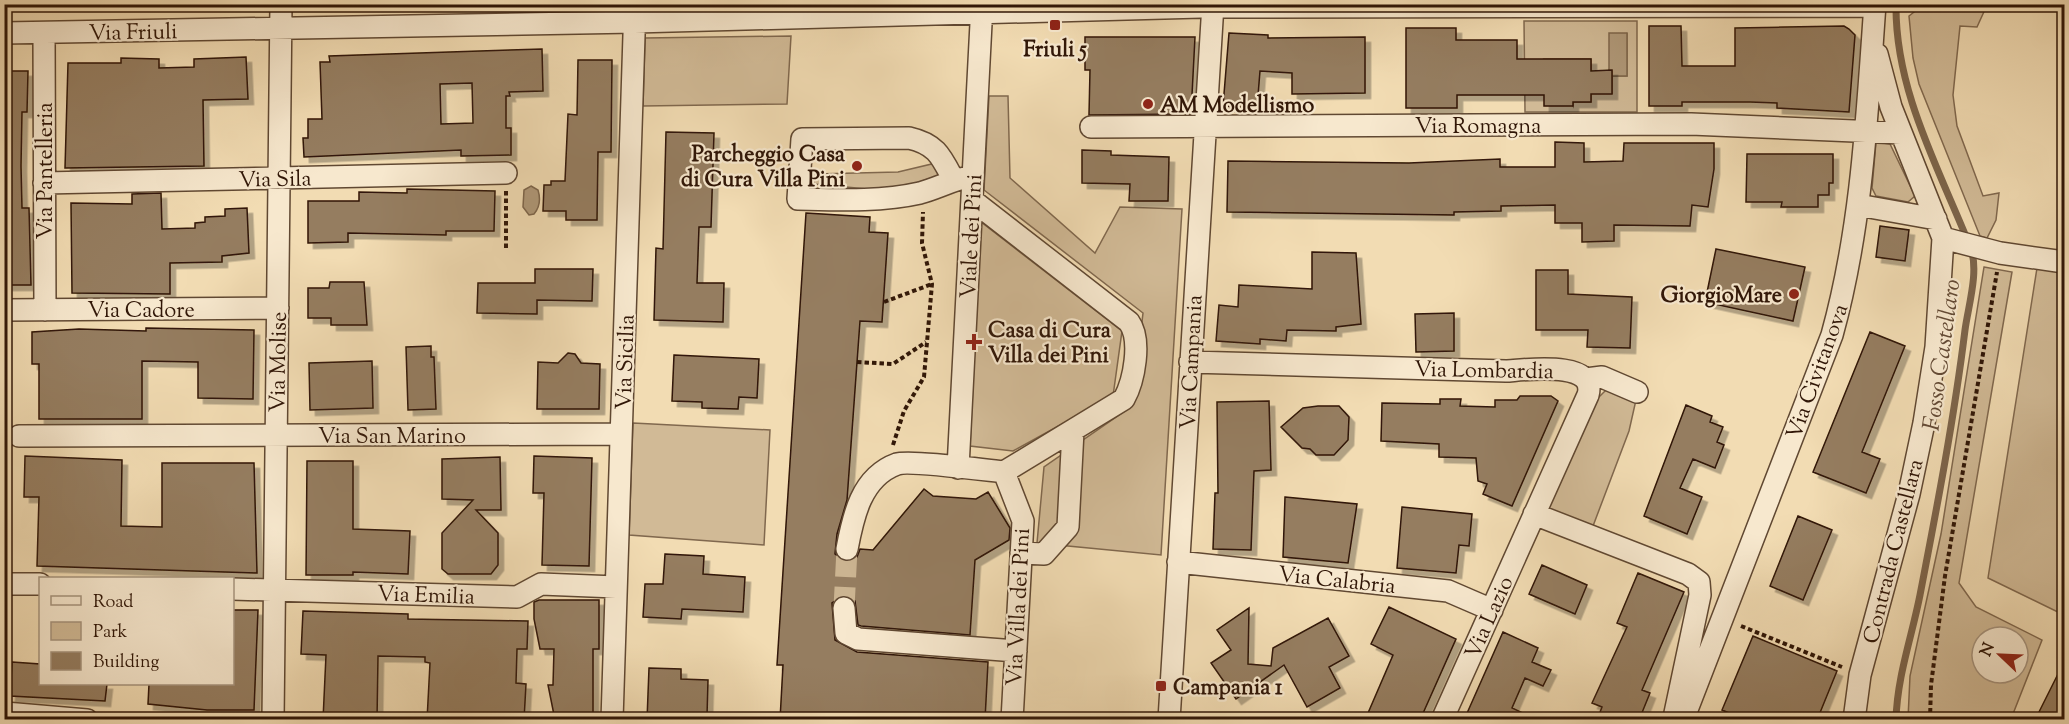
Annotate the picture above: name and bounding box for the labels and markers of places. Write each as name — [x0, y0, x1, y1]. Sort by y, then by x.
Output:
marker: Friuli 5 — [1048, 18, 1062, 32]
place label: Friuli 5 — [1023, 35, 1087, 67]
place label: AM Modellismo — [1160, 91, 1314, 123]
marker: AM Modellismo — [1141, 97, 1155, 111]
place label: Parcheggio Casa di Cura Villa Pini — [681, 140, 846, 197]
marker: Parcheggio Casa di Cura Villa Pini — [850, 159, 864, 173]
place label: GiorgioMare — [1660, 281, 1782, 313]
marker: GiorgioMare — [1787, 287, 1801, 301]
place label: Casa di Cura Villa dei Pini — [988, 316, 1112, 373]
marker: Casa di Cura Villa dei Pini — [965, 333, 983, 351]
place label: Campania 1 — [1173, 673, 1283, 705]
marker: Campania 1 — [1154, 679, 1168, 693]

